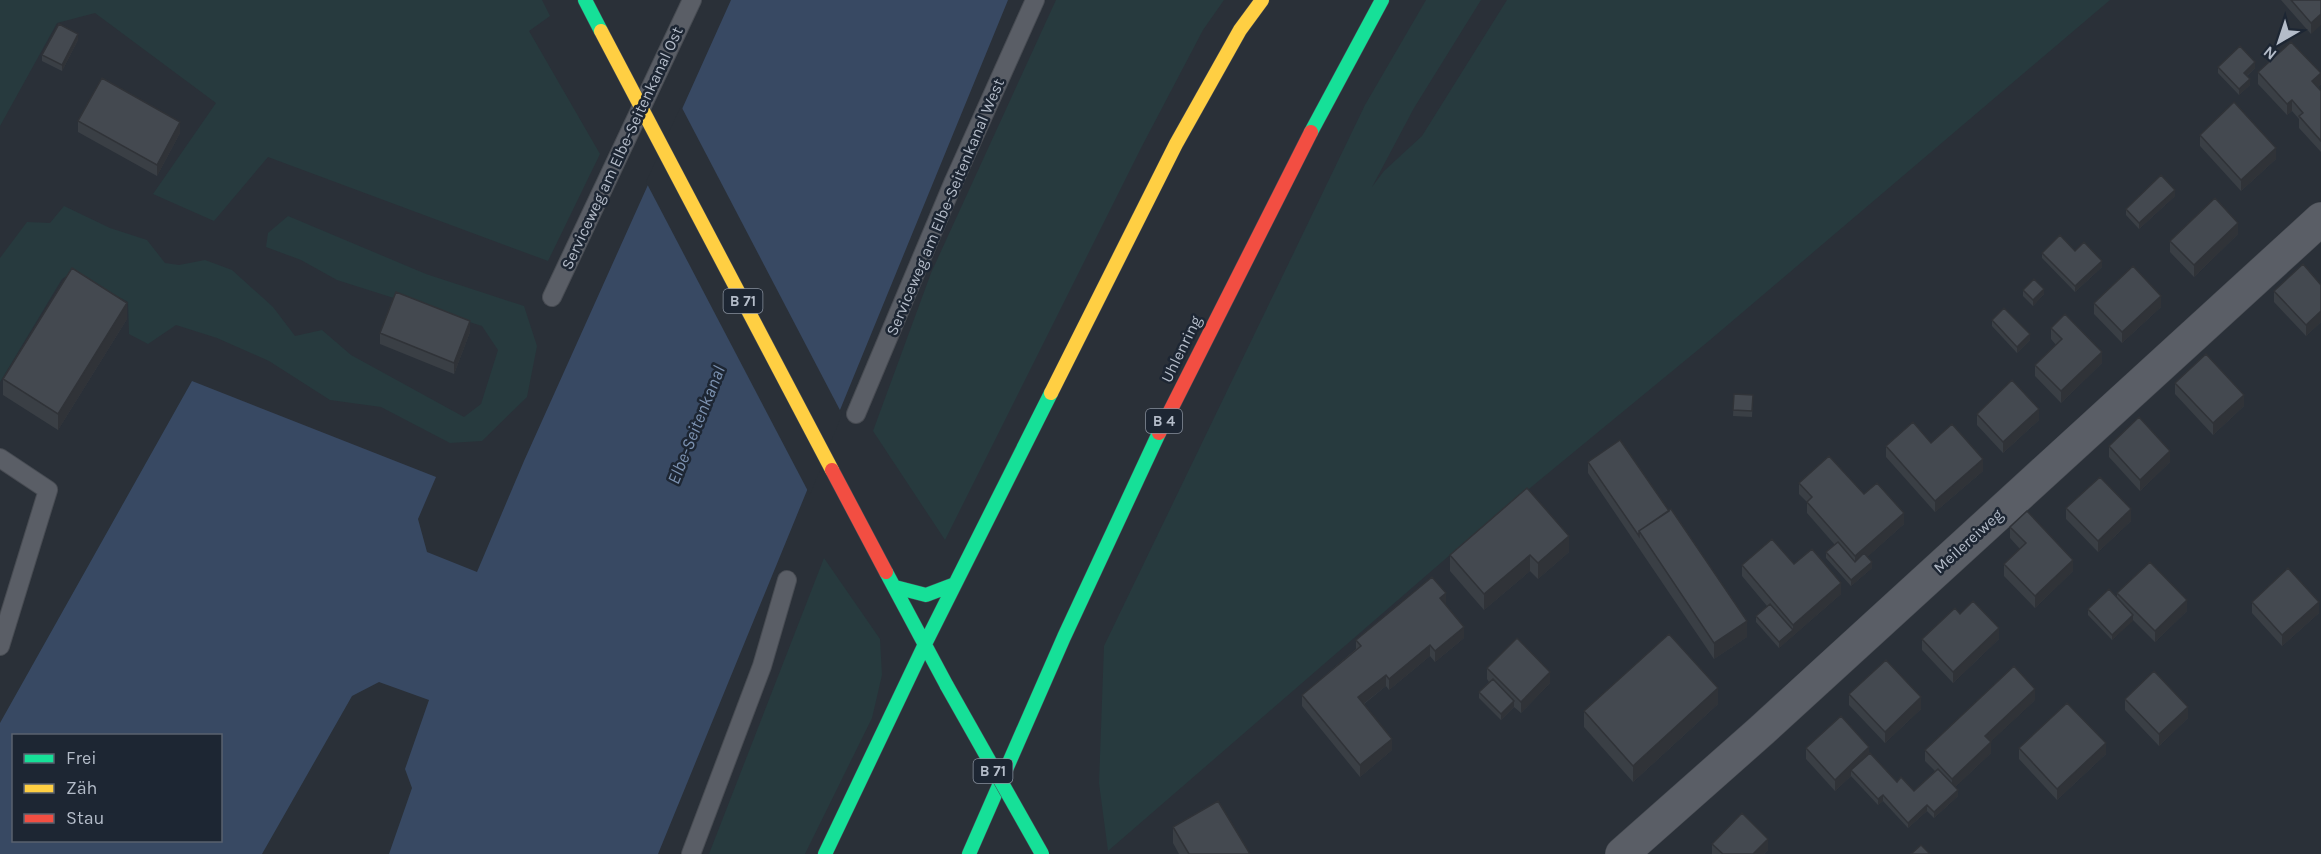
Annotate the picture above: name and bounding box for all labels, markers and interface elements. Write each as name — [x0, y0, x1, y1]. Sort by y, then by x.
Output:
north arrow — [2249, 12, 2309, 72]
street label: Serviceweg am Elbe-Seitenkanal Ost — [557, 24, 687, 272]
text: N — [2259, 42, 2280, 64]
street label: Serviceweg am Elbe-Seitenkanal West — [882, 76, 1008, 338]
road number: B 71 — [724, 289, 762, 313]
street label: Uhlenring — [1157, 313, 1205, 385]
water label: Elbe-Seitenkanal — [662, 362, 730, 487]
road number: B 4 — [1146, 409, 1182, 433]
street label: Meilereiweg — [1929, 505, 2007, 577]
legend — [12, 734, 222, 842]
text: Frei — [66, 747, 97, 769]
road number: B 71 — [974, 759, 1012, 783]
text: Zäh — [66, 777, 97, 799]
text: Stau — [66, 807, 104, 829]

